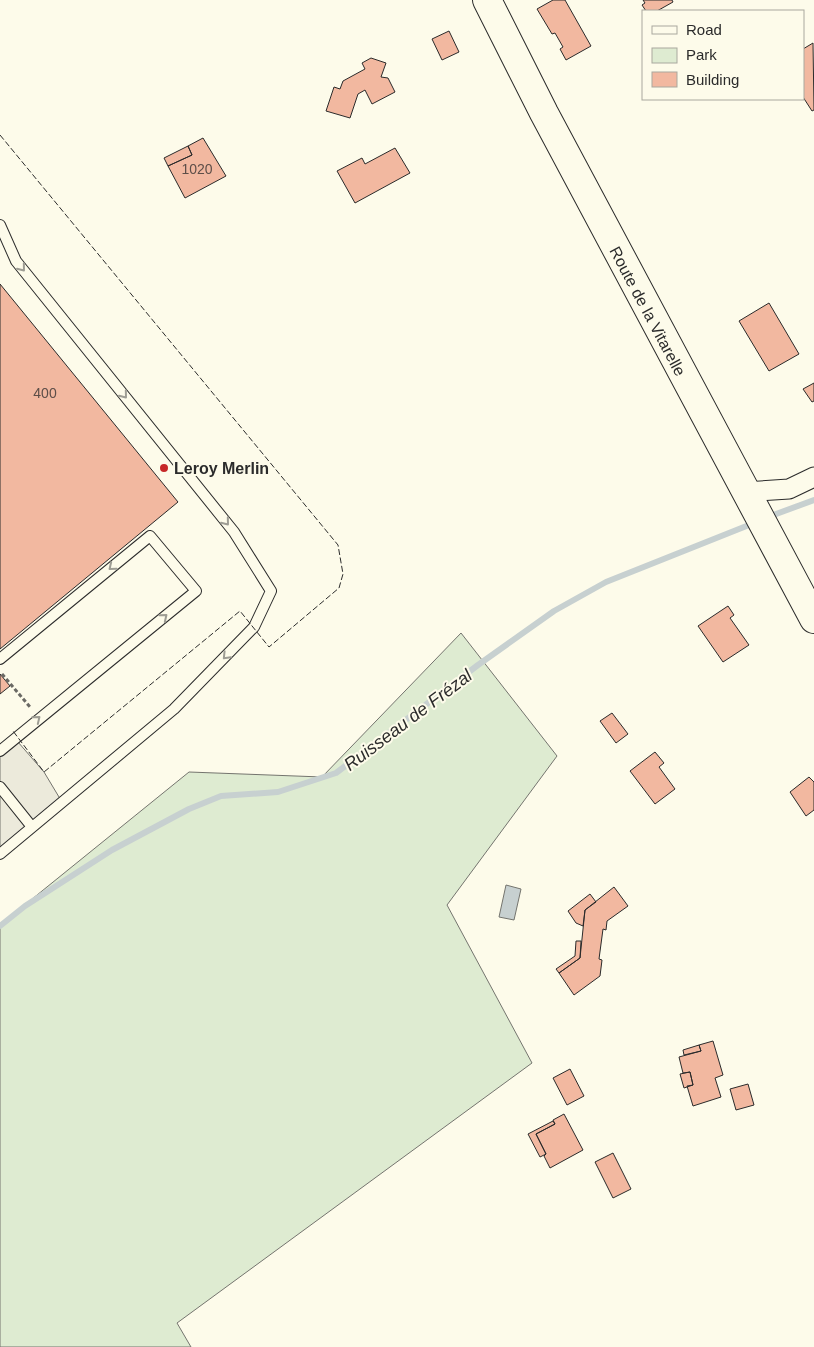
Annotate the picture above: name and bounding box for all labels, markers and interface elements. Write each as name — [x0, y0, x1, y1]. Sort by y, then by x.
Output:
legend — [642, 10, 804, 100]
text: Road — [686, 21, 722, 38]
text: Park — [686, 46, 717, 63]
text: Building — [686, 71, 739, 88]
house number: 1020 — [181, 161, 213, 177]
street label: Route de la Vitarelle — [606, 244, 689, 379]
one-way arrow — [17, 263, 26, 272]
house number: 400 — [33, 385, 57, 401]
one-way arrow — [118, 389, 126, 398]
place label: Leroy Merlin — [174, 460, 269, 477]
marker: Leroy Merlin — [158, 462, 170, 474]
one-way arrow — [220, 516, 228, 525]
one-way arrow — [108, 561, 117, 570]
one-way arrow — [158, 613, 167, 622]
one-way arrow — [223, 650, 232, 659]
water label: Ruisseau de Frézal — [340, 665, 477, 775]
one-way arrow — [31, 716, 40, 724]

